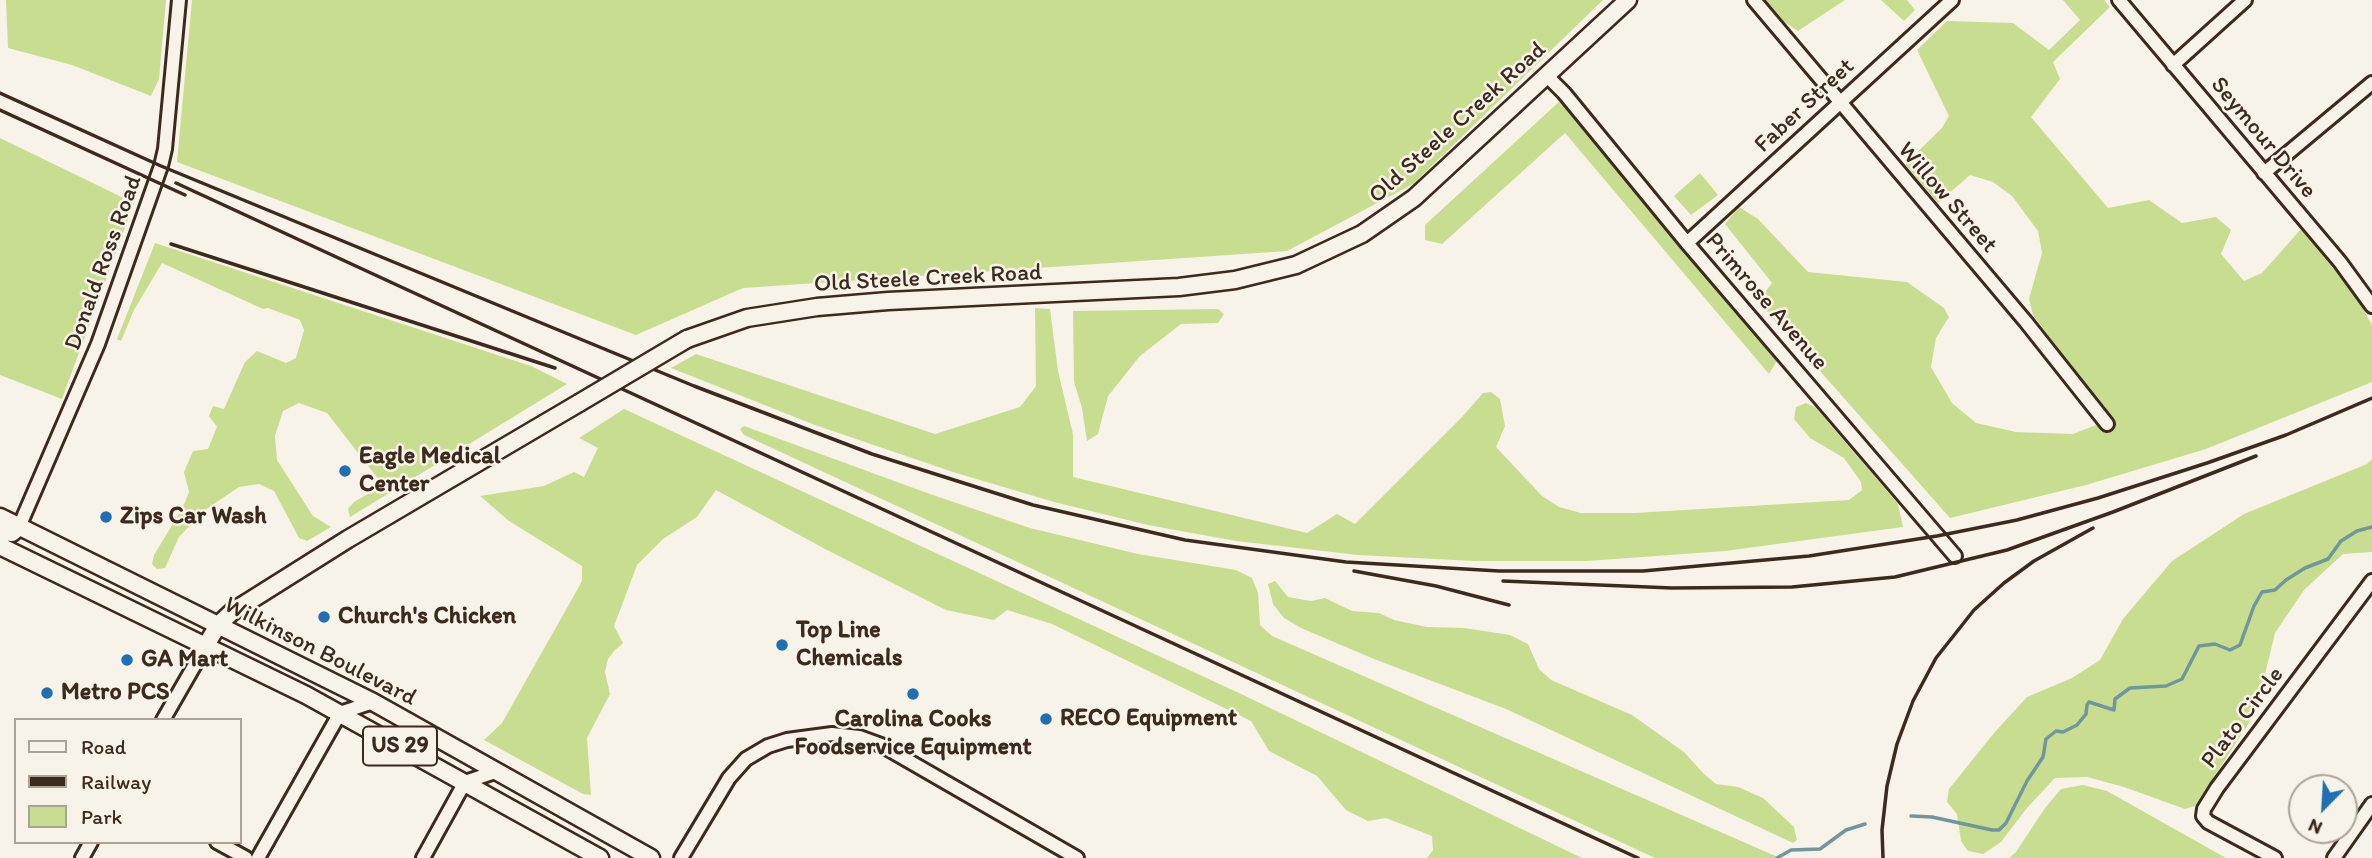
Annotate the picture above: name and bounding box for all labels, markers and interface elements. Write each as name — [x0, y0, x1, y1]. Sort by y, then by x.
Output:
street label: Old Steele Creek Road — [1363, 36, 1553, 210]
street label: Faber Street — [1749, 53, 1861, 159]
street label: Seymour Drive — [2204, 71, 2322, 205]
street label: Willow Street — [1891, 137, 2003, 259]
street label: Donald Ross Road — [59, 172, 149, 354]
street label: Primrose Avenue — [1698, 227, 1834, 377]
street label: Old Steele Creek Road — [813, 259, 1043, 299]
place label: Eagle Medical Center — [359, 443, 501, 499]
marker: Eagle Medical Center — [337, 463, 353, 479]
place label: Zips Car Wash — [120, 503, 267, 531]
marker: Zips Car Wash — [98, 509, 114, 525]
street label: Wilkinson Boulevard — [219, 591, 421, 713]
place label: Church's Chicken — [338, 603, 516, 631]
marker: Church's Chicken — [316, 609, 332, 625]
place label: Top Line Chemicals — [796, 617, 902, 673]
marker: Top Line Chemicals — [774, 637, 790, 653]
place label: GA Mart — [141, 646, 228, 674]
marker: GA Mart — [119, 652, 135, 668]
street label: Plato Circle — [2195, 662, 2291, 774]
place label: Metro PCS — [61, 679, 170, 707]
marker: Metro PCS — [39, 685, 55, 701]
marker: Carolina Cooks Foodservice Equipment — [905, 686, 921, 702]
place label: RECO Equipment — [1060, 705, 1237, 733]
place label: Carolina Cooks Foodservice Equipment — [794, 706, 1032, 762]
marker: RECO Equipment — [1038, 711, 1054, 727]
legend — [14, 718, 242, 844]
road number: US 29 — [363, 726, 437, 766]
text: Road — [81, 734, 126, 759]
text: Railway — [81, 769, 151, 794]
north arrow — [2288, 774, 2358, 844]
text: Park — [81, 804, 122, 829]
text: N — [2305, 814, 2326, 840]

